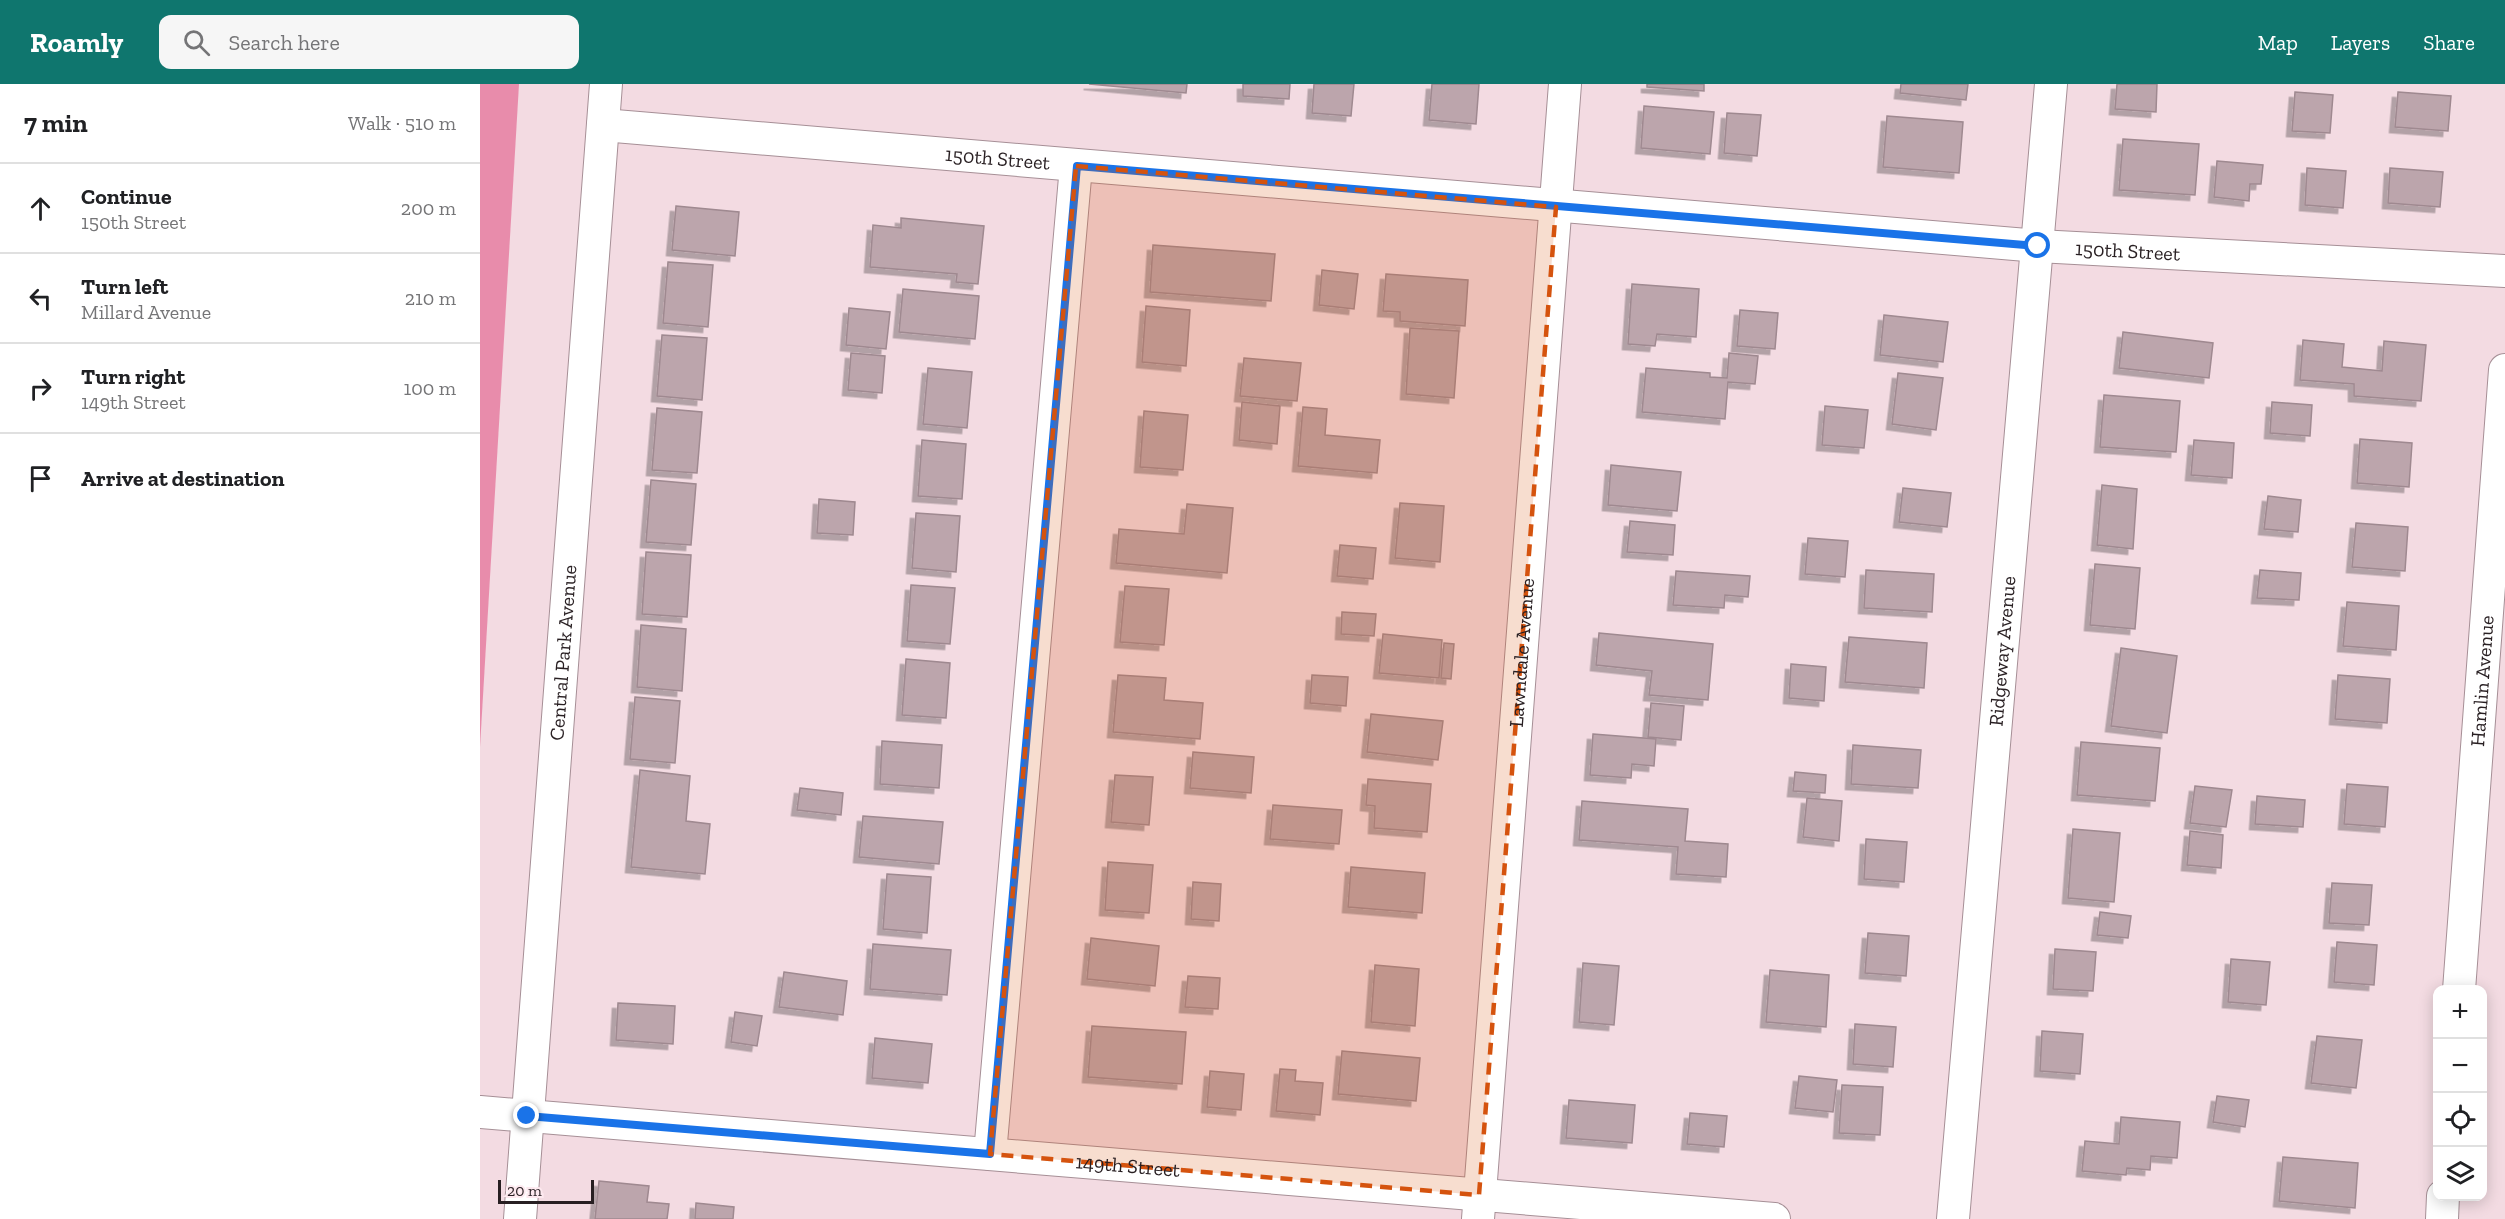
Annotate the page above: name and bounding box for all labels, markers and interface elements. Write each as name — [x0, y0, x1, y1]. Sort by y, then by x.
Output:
search box — [159, 15, 579, 69]
text: Roamly — [30, 26, 123, 59]
icon: search — [180, 26, 213, 59]
text: Search here — [228, 29, 340, 56]
text: Map — [2258, 30, 2298, 55]
text: Layers — [2331, 30, 2390, 55]
text: Share — [2423, 30, 2475, 55]
text: 7 min — [24, 107, 88, 139]
text: Walk · 510 m — [348, 111, 456, 135]
street label: 150th Street — [944, 142, 1052, 175]
text: Continue — [81, 183, 172, 210]
icon: ahead — [24, 192, 57, 225]
text: 200 m — [401, 196, 456, 220]
text: 150th Street — [81, 210, 186, 234]
route start — [2024, 232, 2050, 258]
street label: 150th Street — [2075, 236, 2182, 266]
text: Turn left — [81, 273, 168, 300]
icon: left — [24, 282, 57, 315]
text: 210 m — [405, 286, 456, 310]
text: Millard Avenue — [81, 300, 211, 324]
text: Turn right — [81, 363, 185, 390]
icon: right — [24, 372, 57, 405]
text: 100 m — [403, 376, 456, 400]
text: 149th Street — [81, 390, 186, 414]
icon: arrive — [24, 462, 57, 495]
text: Arrive at destination — [81, 465, 284, 492]
street label: Central Park Avenue — [544, 564, 582, 741]
street label: Ridgeway Avenue — [1984, 575, 2020, 727]
street label: Lawndale Avenue — [1504, 577, 1539, 728]
street label: Hamlin Avenue — [2465, 614, 2499, 747]
map controls — [2433, 985, 2487, 1201]
button: + — [2433, 985, 2487, 1039]
button: − — [2433, 1039, 2487, 1093]
button: locate — [2433, 1093, 2487, 1147]
route end — [513, 1102, 539, 1128]
button: layers — [2433, 1147, 2487, 1201]
street label: 149th Street — [1075, 1149, 1182, 1182]
scale bar — [498, 1177, 594, 1204]
text: 20 m — [507, 1181, 542, 1200]

